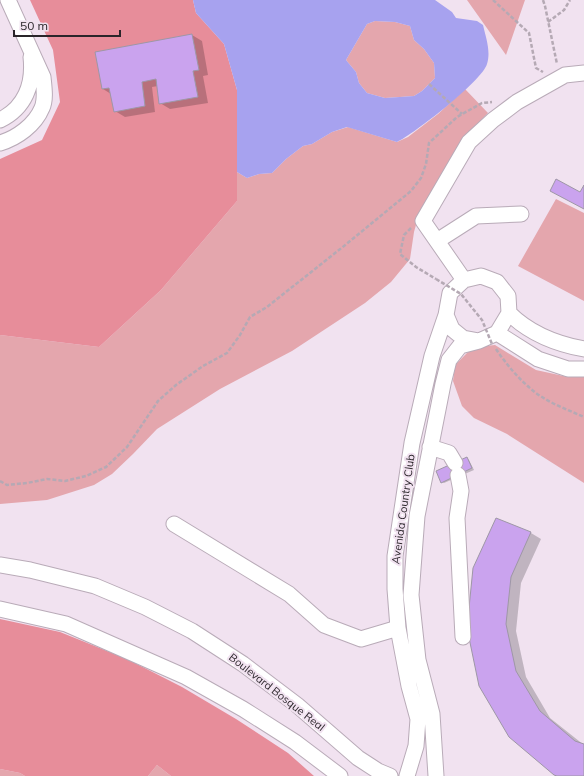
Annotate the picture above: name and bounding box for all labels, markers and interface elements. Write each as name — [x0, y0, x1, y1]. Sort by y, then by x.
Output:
scale bar — [14, 12, 120, 38]
text: 50 m — [20, 18, 48, 33]
street label: Avenida Country Club — [388, 453, 418, 565]
street label: Boulevard Bosque Real — [226, 650, 328, 734]

